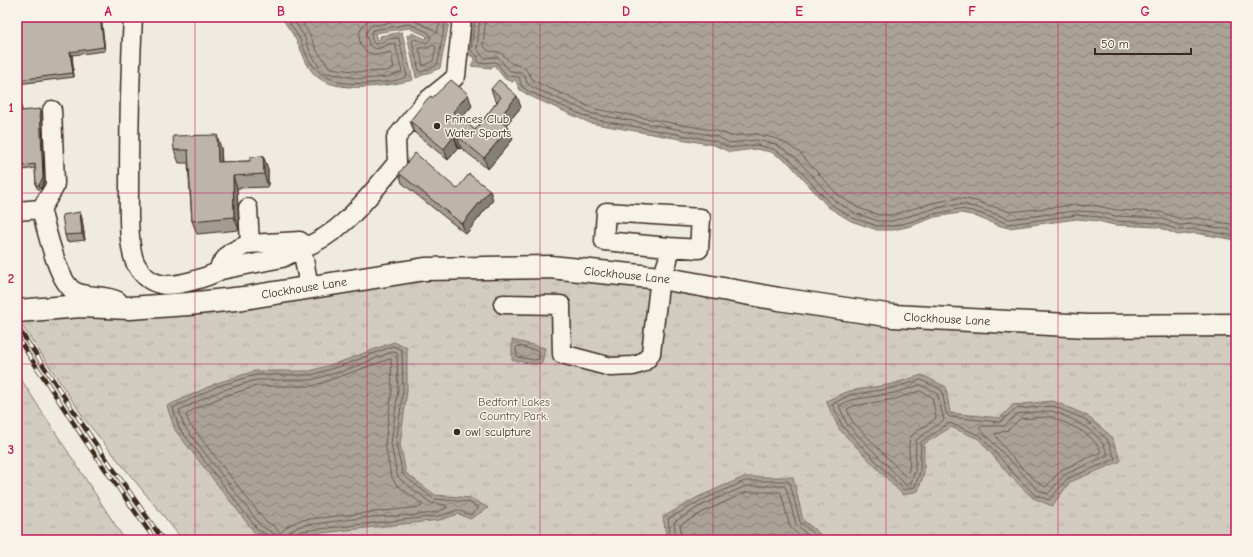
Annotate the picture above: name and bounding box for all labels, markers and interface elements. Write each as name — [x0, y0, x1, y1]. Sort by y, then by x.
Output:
text: A — [104, 4, 112, 19]
text: B — [277, 4, 285, 19]
text: C — [450, 4, 458, 19]
text: D — [622, 4, 630, 19]
text: E — [795, 4, 803, 19]
text: F — [968, 4, 976, 19]
text: G — [1140, 4, 1150, 19]
scale bar — [1095, 30, 1191, 56]
text: 50 m — [1101, 37, 1129, 51]
text: 1 — [8, 100, 14, 115]
place label: Princes Club Water Sports — [445, 112, 511, 140]
marker: Princes Club Water Sports — [432, 121, 442, 131]
street label: Clockhouse Lane — [583, 264, 671, 286]
text: 2 — [8, 271, 14, 286]
street label: Clockhouse Lane — [260, 274, 348, 302]
street label: Clockhouse Lane — [903, 310, 991, 328]
park label: Bedfont Lakes Country Park. — [478, 395, 550, 423]
place label: owl sculpture — [465, 425, 531, 439]
marker: owl sculpture — [452, 427, 462, 437]
text: 3 — [8, 442, 14, 457]

